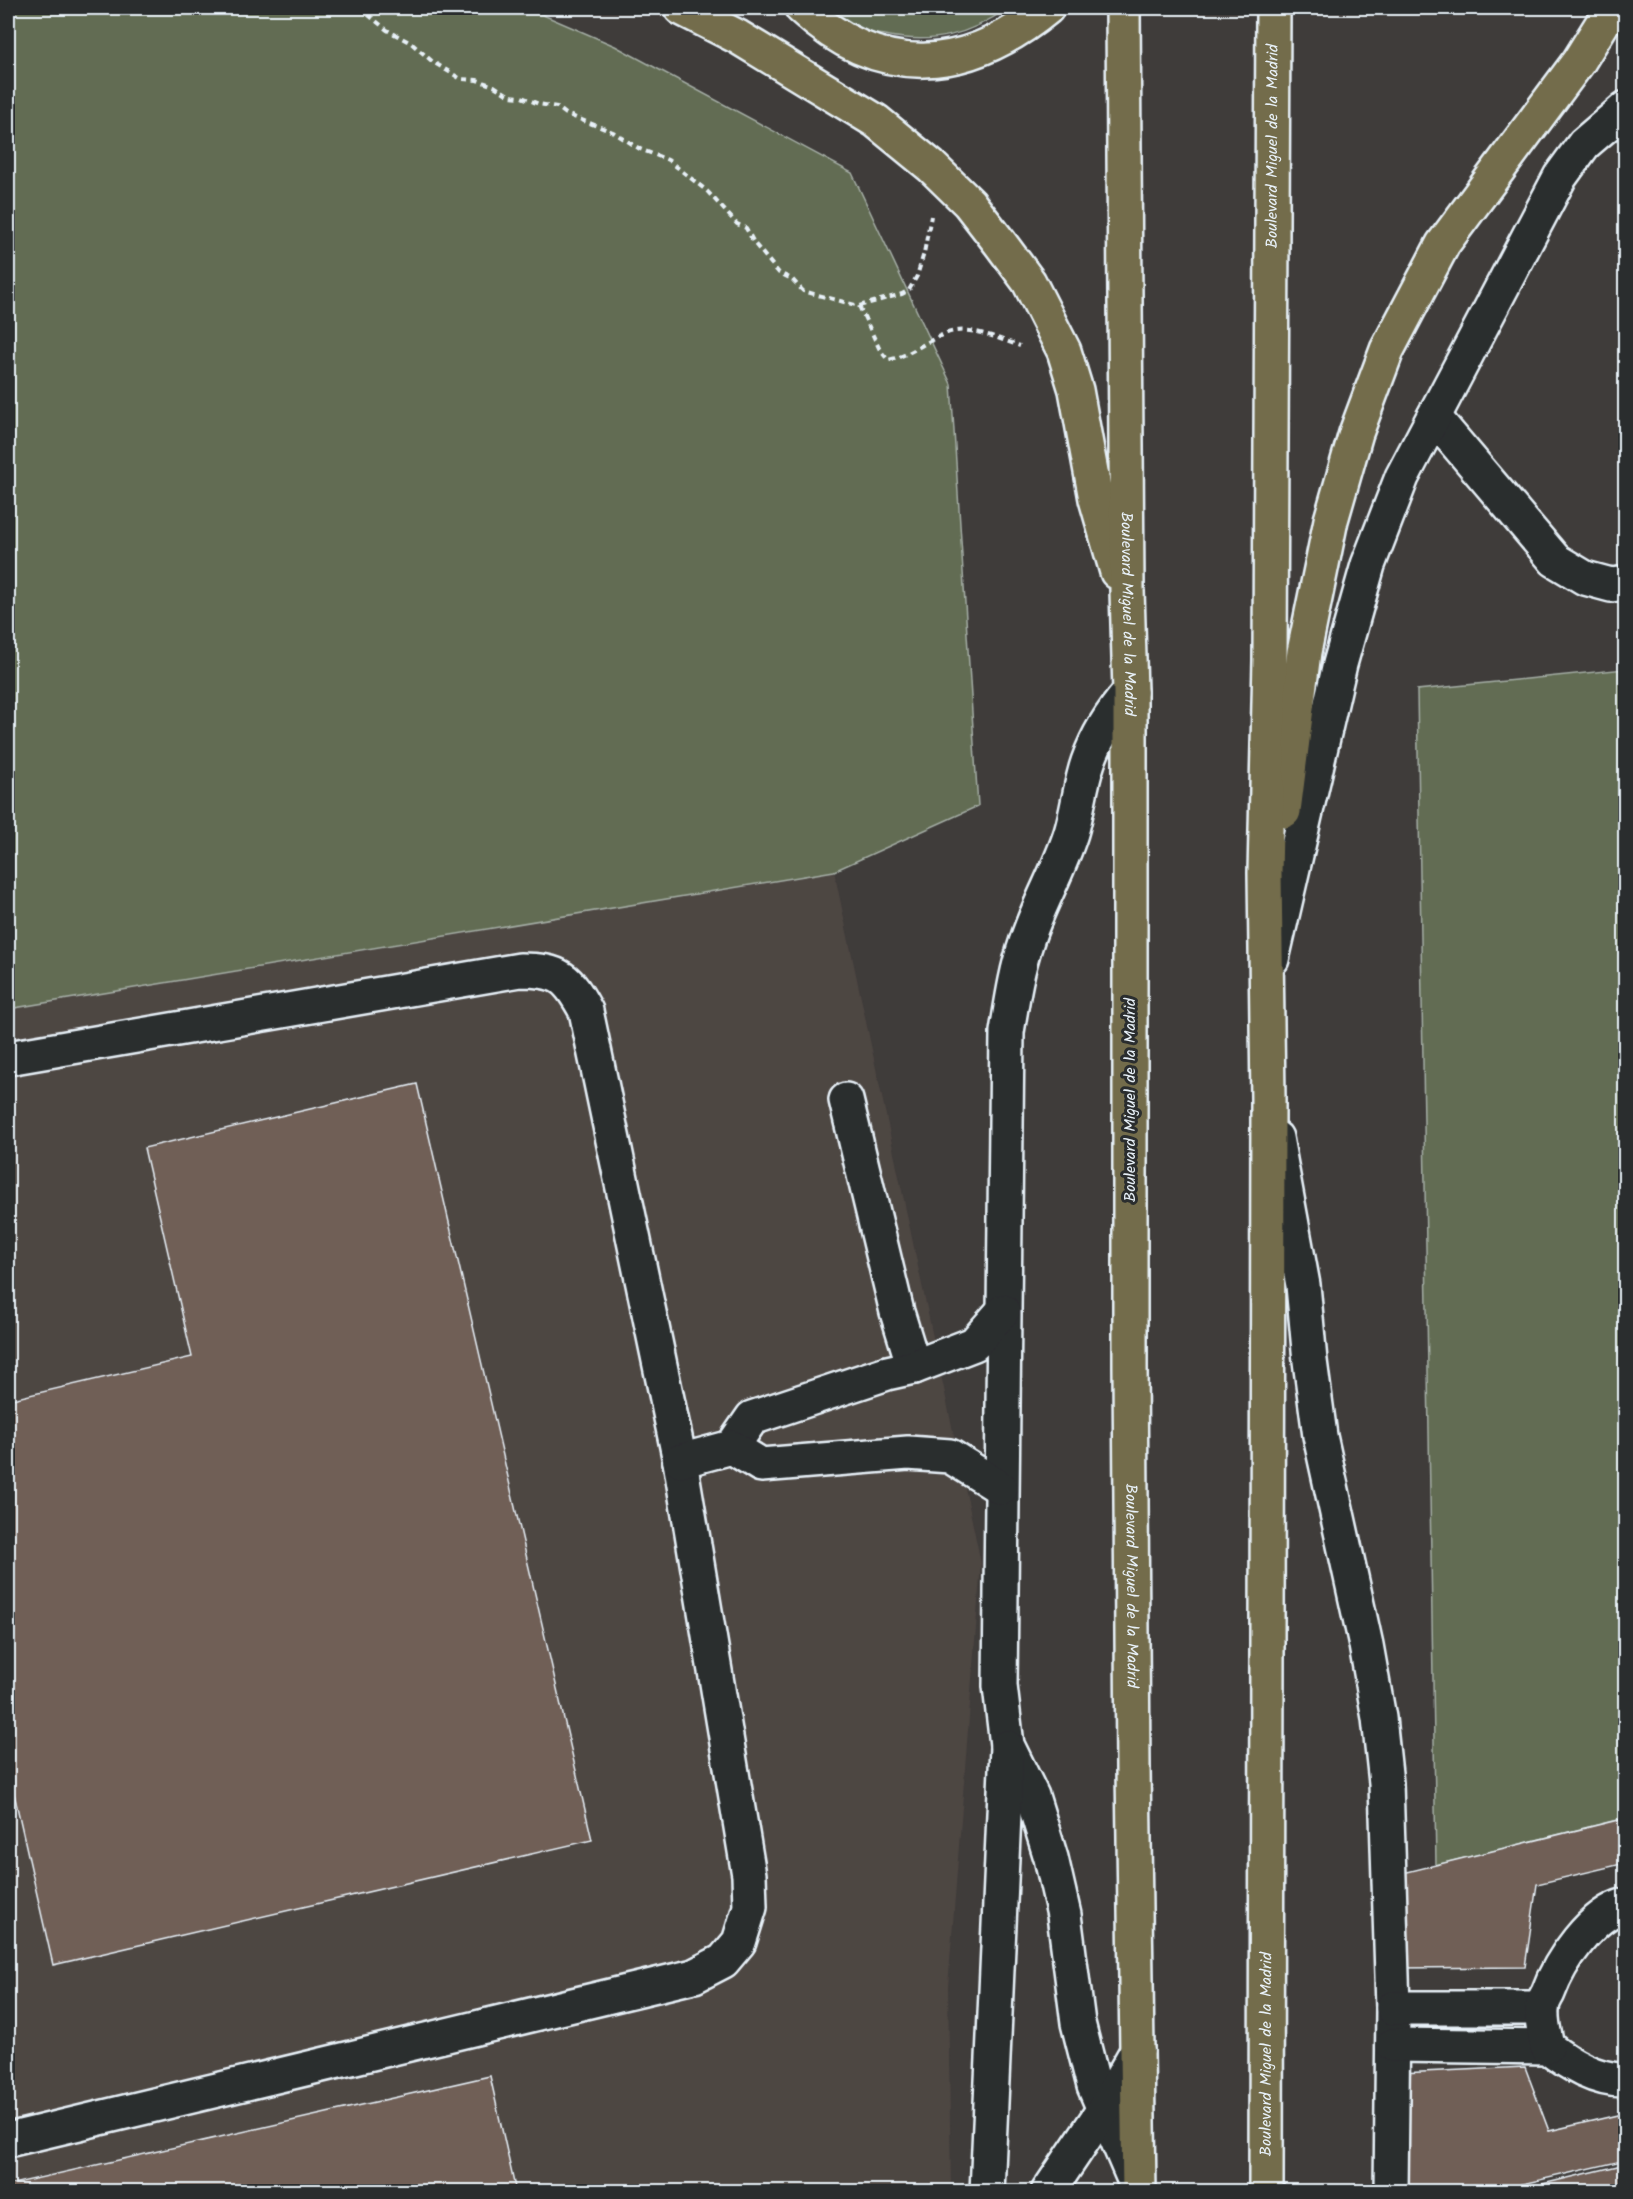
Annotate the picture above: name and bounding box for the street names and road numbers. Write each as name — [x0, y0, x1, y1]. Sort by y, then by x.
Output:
street label: Boulevard Miguel de la Madrid — [1259, 43, 1285, 248]
street label: Boulevard Miguel de la Madrid — [1114, 512, 1143, 717]
street label: Boulevard Miguel de la Madrid — [1118, 997, 1143, 1202]
street label: Boulevard Miguel de la Madrid — [1118, 1484, 1145, 1689]
street label: Boulevard Miguel de la Madrid — [1254, 1951, 1279, 2156]

